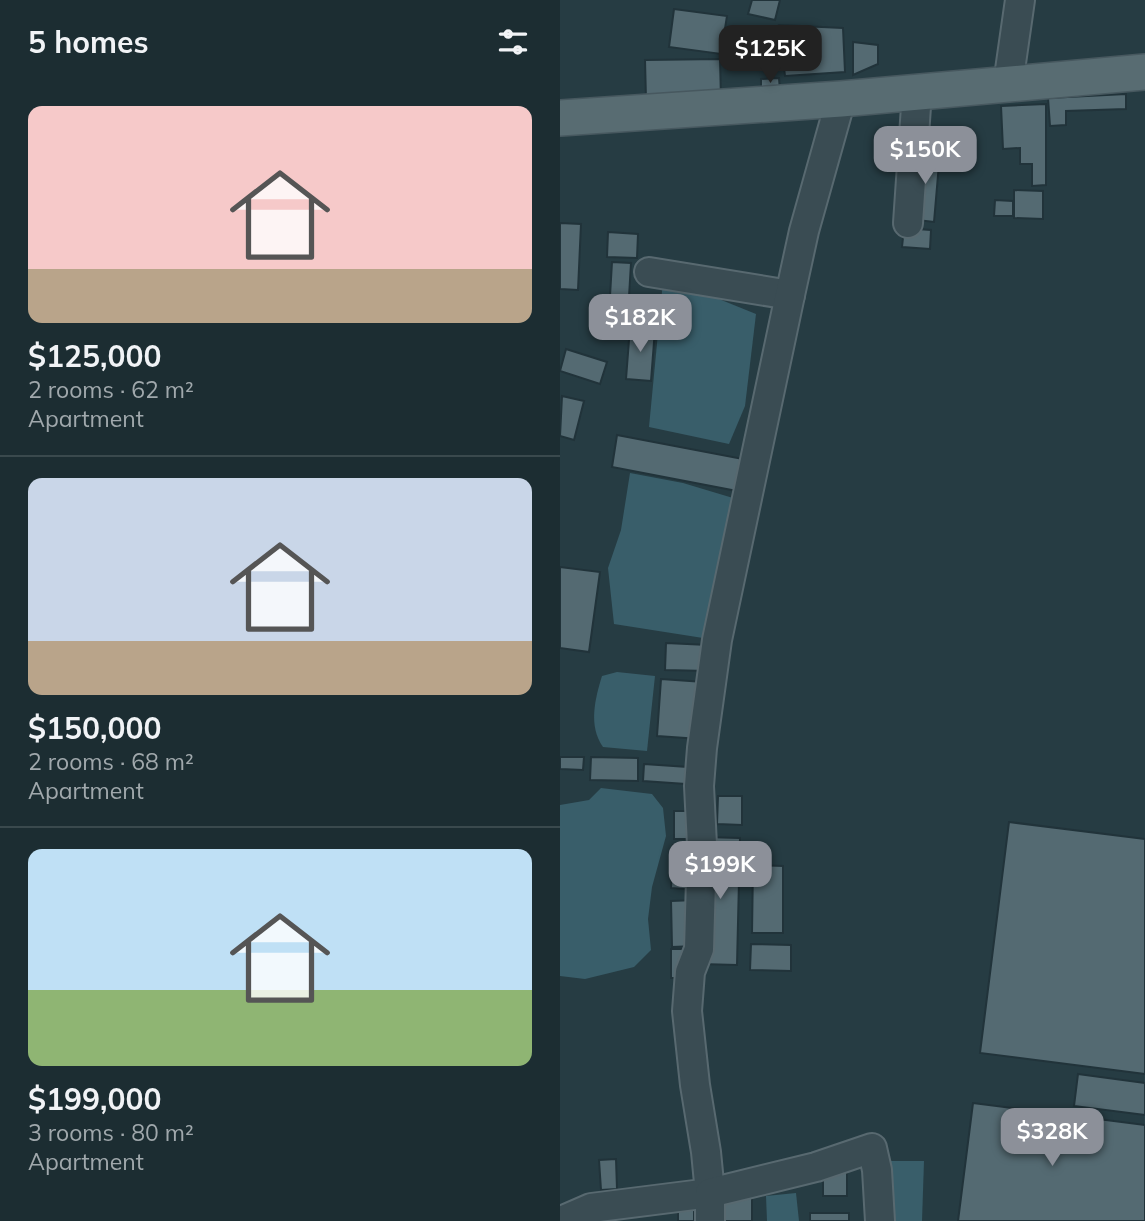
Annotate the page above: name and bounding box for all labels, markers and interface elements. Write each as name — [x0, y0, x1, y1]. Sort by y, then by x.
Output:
text: 5 homes — [28, 23, 149, 61]
icon: filters — [494, 23, 532, 61]
pin: $125K — [721, 25, 819, 85]
text: $125K — [735, 33, 805, 62]
pin: $150K — [876, 127, 974, 186]
text: $150K — [890, 134, 960, 163]
icon: home — [217, 152, 343, 278]
pin: $182K — [591, 294, 689, 354]
text: $182K — [605, 302, 675, 331]
text: $125,000 — [28, 337, 161, 375]
text: 2 rooms · 62 m² — [28, 375, 194, 404]
text: Apartment — [28, 404, 144, 433]
icon: home — [217, 524, 343, 650]
text: $150,000 — [28, 709, 161, 747]
text: 2 rooms · 68 m² — [28, 747, 194, 776]
text: Apartment — [28, 776, 144, 805]
pin: $199K — [671, 842, 769, 901]
text: $199K — [685, 849, 755, 878]
icon: home — [217, 895, 343, 1021]
text: $199,000 — [28, 1080, 161, 1118]
pin: $328K — [1003, 1108, 1101, 1168]
text: $328K — [1017, 1116, 1087, 1145]
text: 3 rooms · 80 m² — [28, 1118, 194, 1147]
text: Apartment — [28, 1147, 144, 1176]

